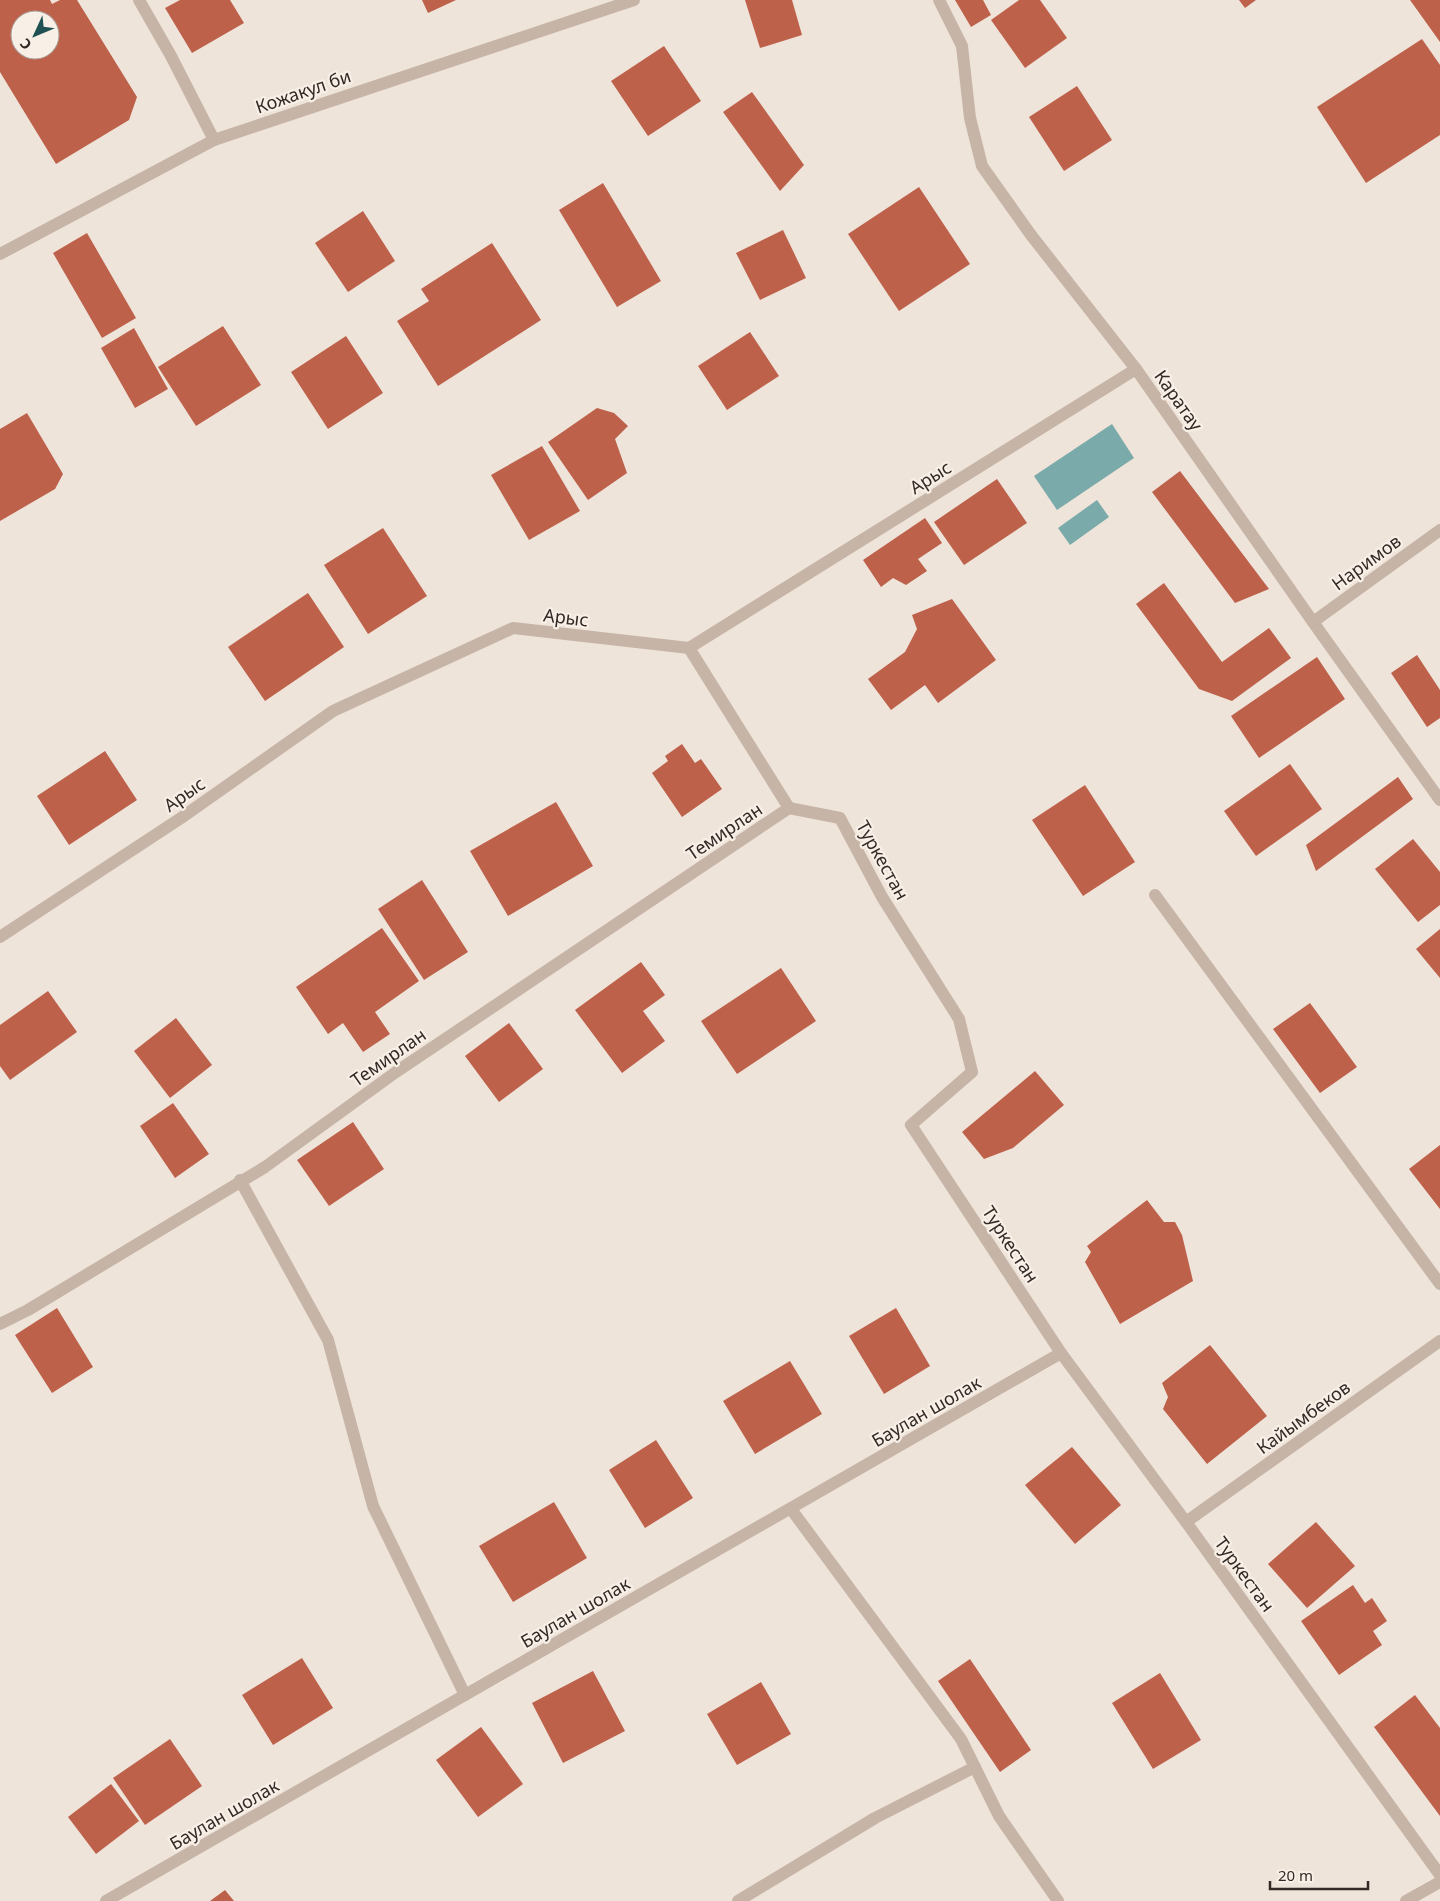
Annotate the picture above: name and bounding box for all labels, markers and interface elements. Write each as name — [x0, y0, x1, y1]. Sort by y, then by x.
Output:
north arrow — [10, 10, 60, 60]
text: С — [15, 35, 35, 54]
street label: Кожакул би — [252, 63, 354, 119]
street label: Каратау — [1149, 365, 1209, 436]
street label: Арыс — [905, 455, 956, 499]
street label: Наримов — [1327, 529, 1405, 595]
street label: Арыс — [542, 602, 590, 632]
street label: Арыс — [159, 771, 209, 817]
street label: Темирлан — [681, 797, 767, 865]
street label: Туркестан — [851, 816, 915, 904]
street label: Темирлан — [346, 1022, 430, 1092]
street label: Туркестан — [977, 1201, 1045, 1287]
street label: Баулан шолак — [867, 1370, 985, 1452]
street label: Кайымбеков — [1251, 1375, 1355, 1459]
street label: Туркестан — [1210, 1532, 1280, 1616]
street label: Баулан шолак — [516, 1571, 634, 1653]
street label: Баулан шолак — [165, 1773, 283, 1855]
scale bar — [1270, 1858, 1368, 1890]
text: 20 m — [1278, 1865, 1313, 1885]

